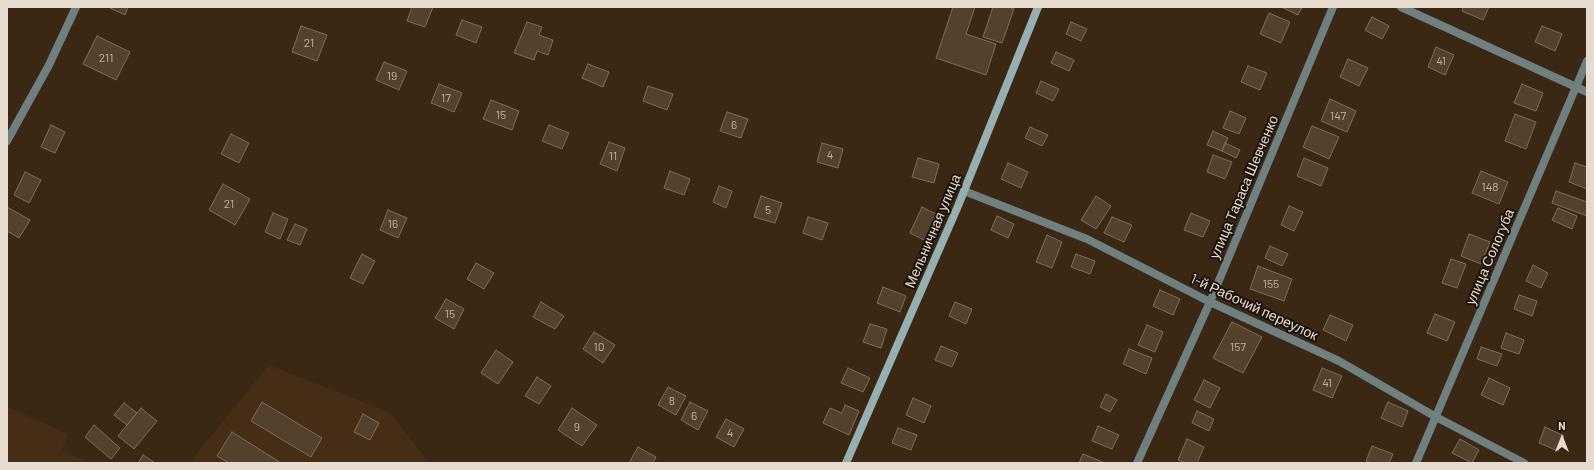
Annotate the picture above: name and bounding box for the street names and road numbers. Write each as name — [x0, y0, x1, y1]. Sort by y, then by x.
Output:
street label: улица Тараса Шевченко — [1206, 113, 1282, 261]
street label: Мельничная улица — [901, 172, 965, 290]
street label: улица Сологуба — [1462, 206, 1518, 308]
street label: 1-й Рабочий переулок — [1188, 270, 1320, 344]

